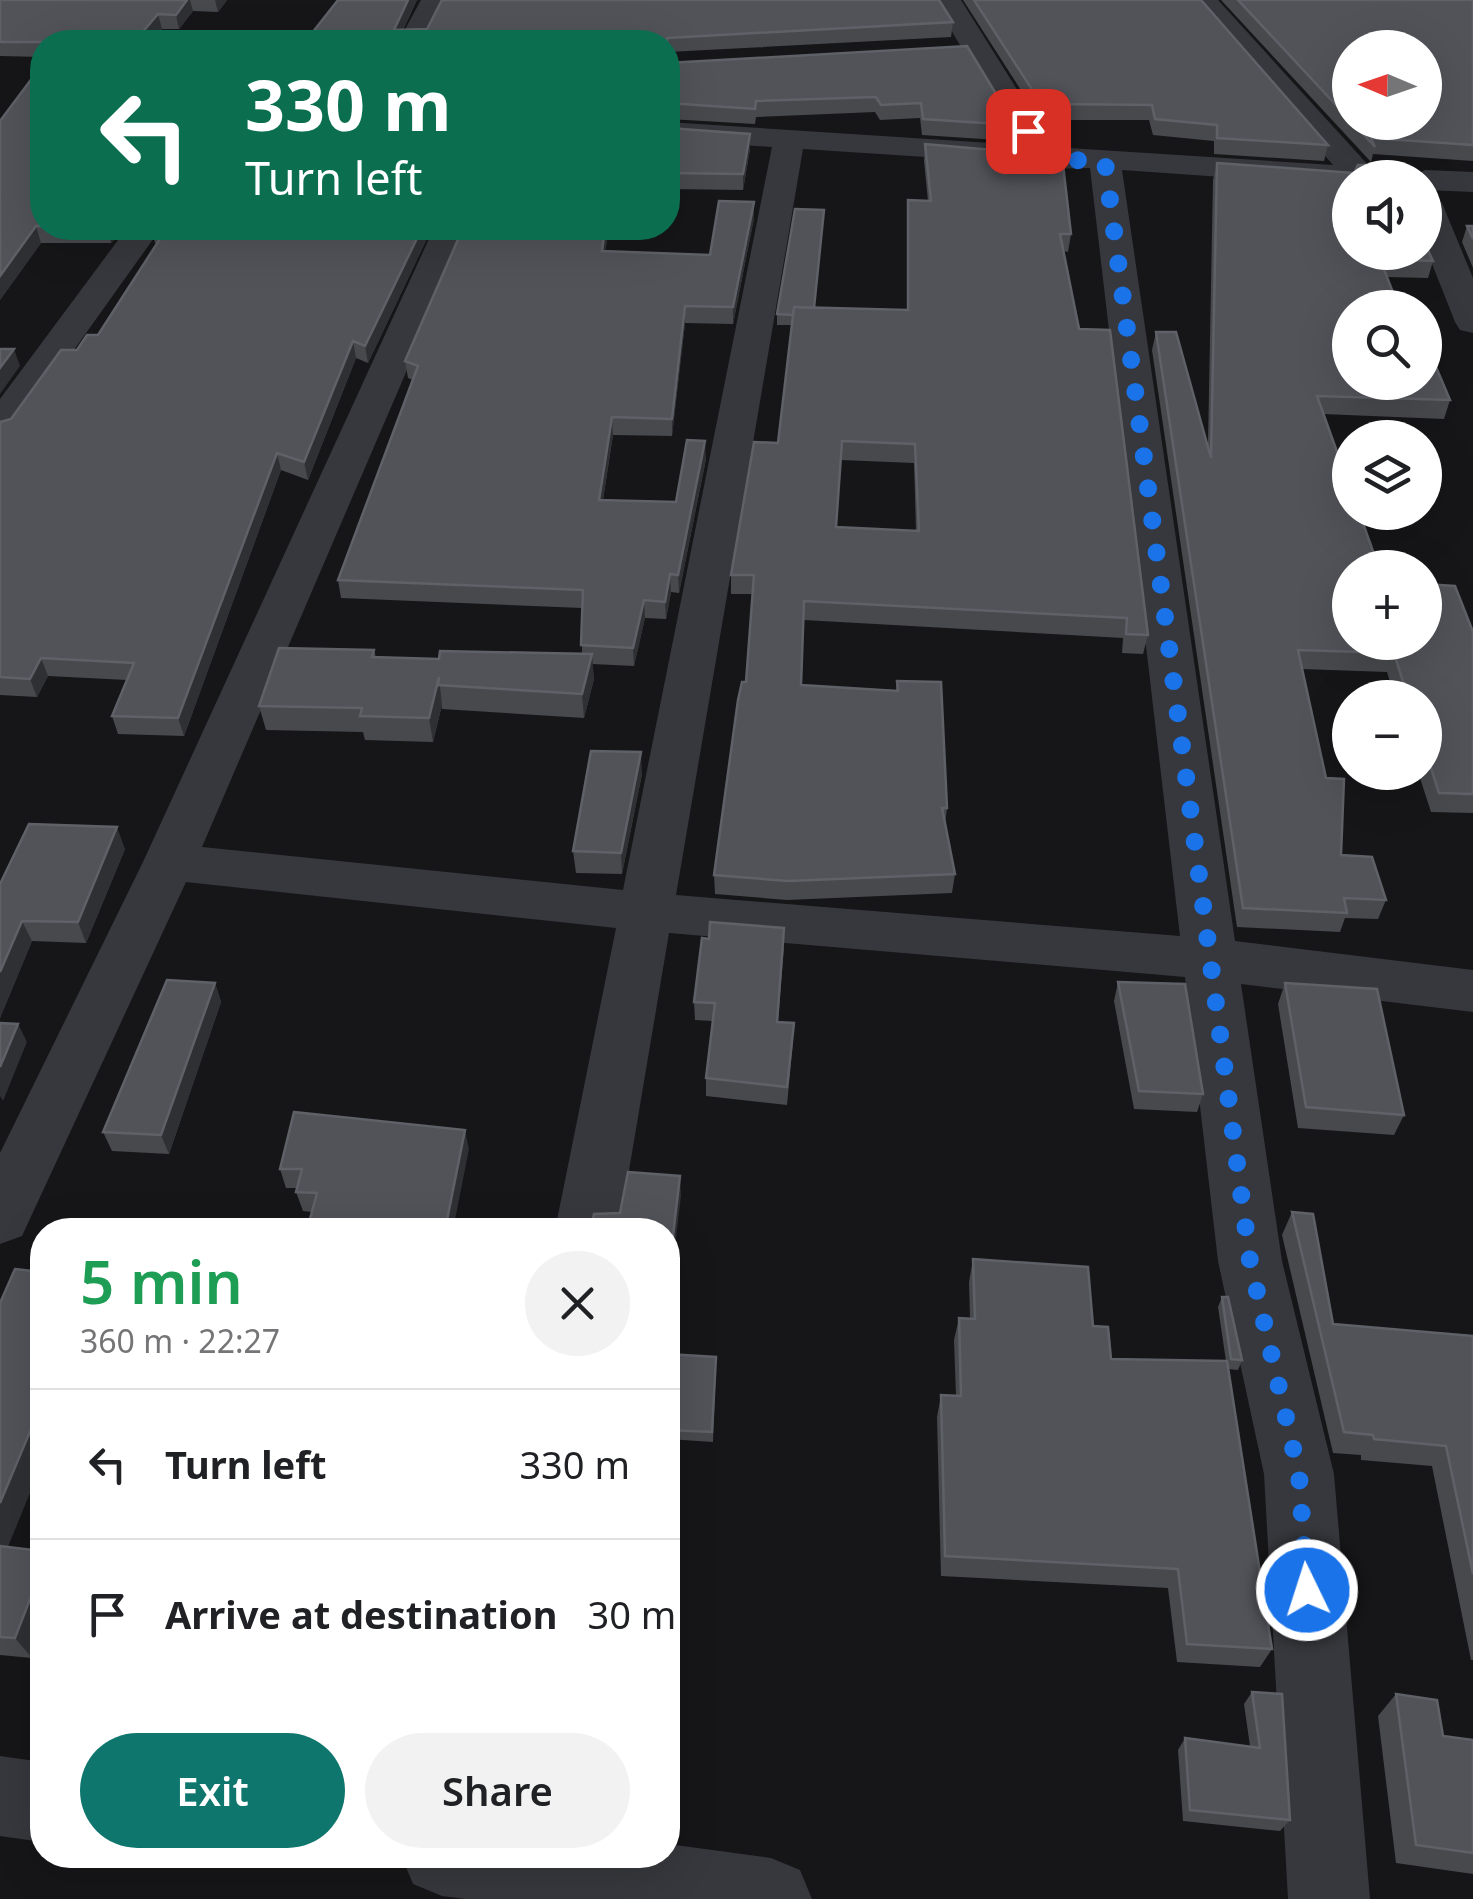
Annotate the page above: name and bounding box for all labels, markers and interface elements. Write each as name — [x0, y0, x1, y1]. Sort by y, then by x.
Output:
north arrow — [1332, 30, 1442, 140]
map controls — [1332, 30, 1442, 790]
text: 330 m — [245, 56, 452, 152]
icon: left — [80, 70, 210, 200]
pin — [986, 89, 1071, 174]
icon: arrive — [1001, 104, 1056, 159]
text: Turn left — [245, 147, 422, 208]
button: sound — [1332, 160, 1442, 270]
button: search — [1332, 290, 1442, 400]
button: layers — [1332, 420, 1442, 530]
button: + — [1332, 550, 1442, 660]
button: − — [1332, 680, 1442, 790]
text: 5 min — [80, 1240, 243, 1322]
button: close — [525, 1251, 630, 1356]
text: 360 m · 22:27 — [80, 1319, 280, 1362]
icon: left — [80, 1437, 135, 1492]
text: Turn left — [165, 1438, 327, 1490]
text: 330 m — [519, 1438, 630, 1490]
position arrow — [1255, 1538, 1359, 1642]
icon: arrive — [80, 1587, 135, 1642]
text: Arrive at destination — [165, 1588, 557, 1640]
text: 30 m — [587, 1588, 676, 1640]
button: Exit — [80, 1733, 345, 1848]
button: Share — [365, 1733, 630, 1848]

